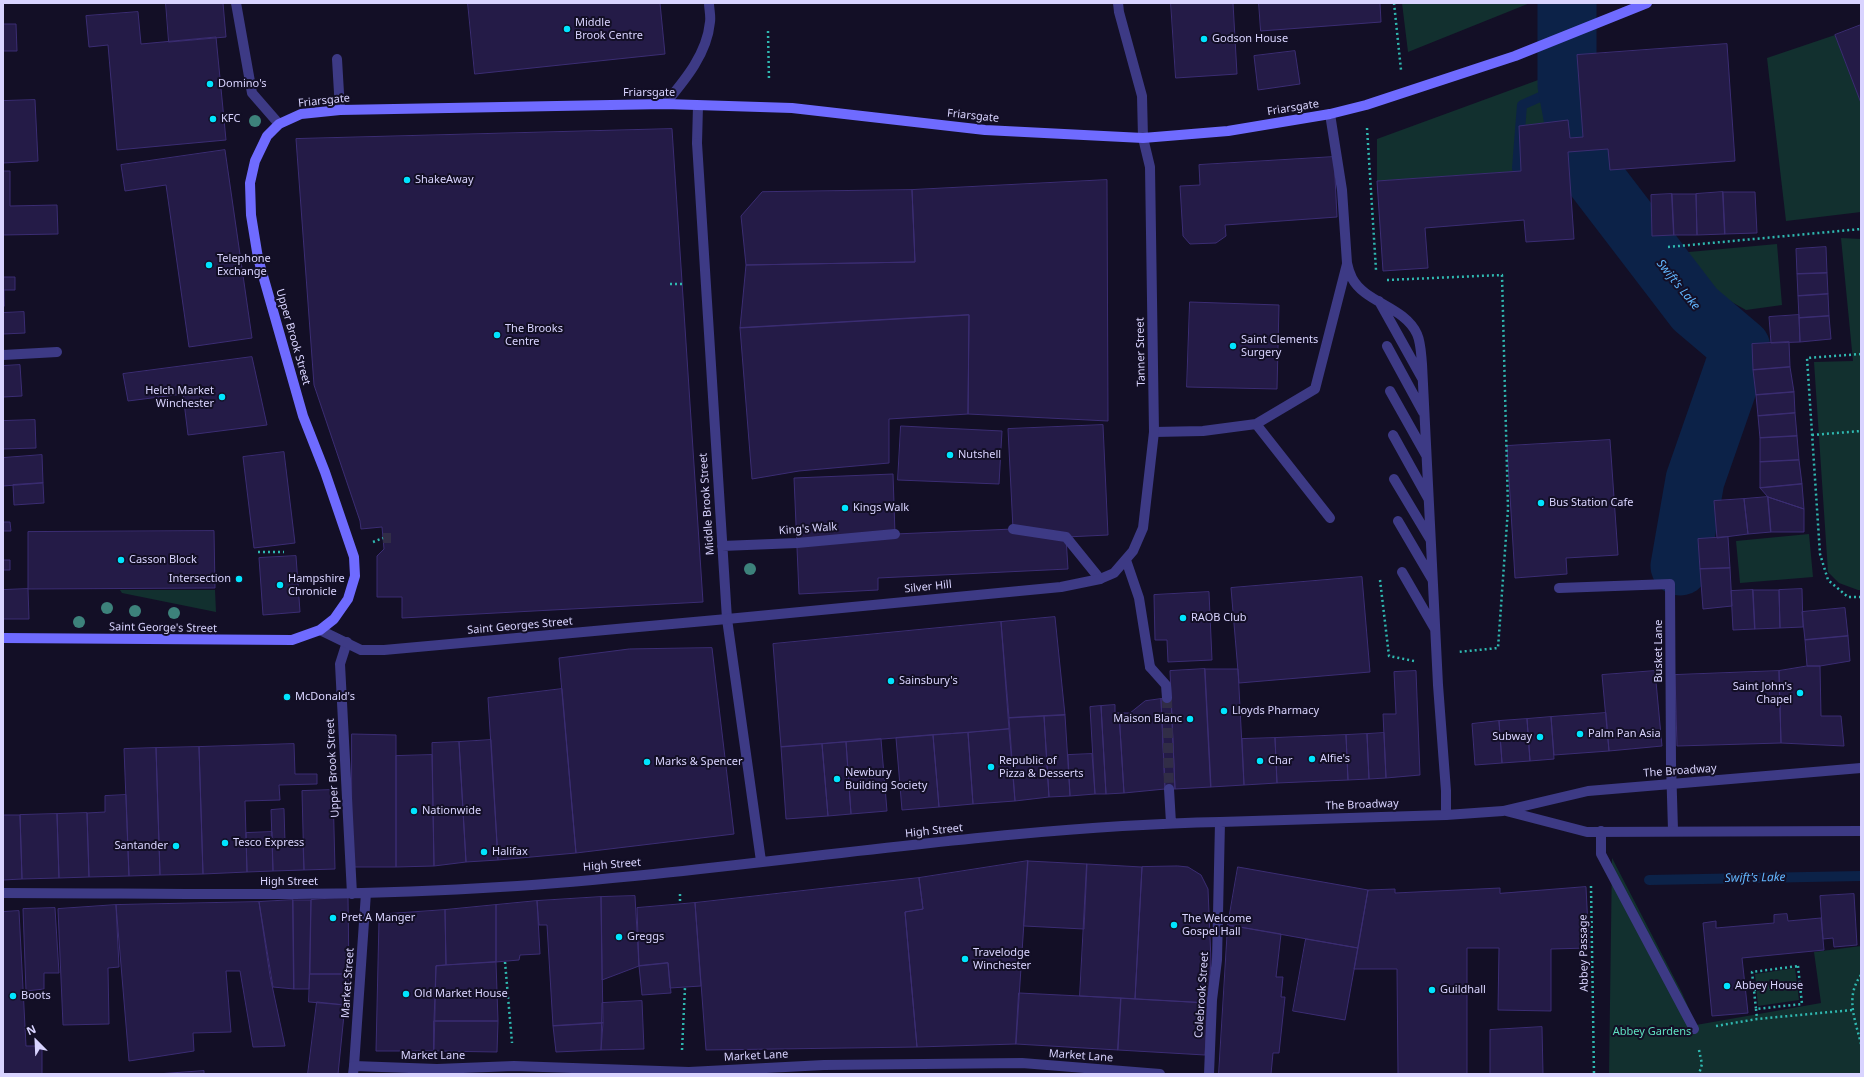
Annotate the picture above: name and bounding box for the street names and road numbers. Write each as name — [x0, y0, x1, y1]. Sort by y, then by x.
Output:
street label: Friarsgate — [623, 86, 675, 100]
street label: Friarsgate — [297, 92, 351, 110]
street label: Friarsgate — [1266, 97, 1320, 119]
street label: Friarsgate — [946, 107, 1000, 125]
street label: Upper Brook Street — [273, 287, 313, 387]
street label: Tanner Street — [1134, 317, 1148, 387]
street label: Middle Brook Street — [697, 452, 717, 556]
street label: King's Walk — [778, 520, 838, 538]
street label: Silver Hill — [904, 578, 952, 596]
street label: Saint Georges Street — [467, 615, 573, 637]
street label: Busket Lane — [1652, 619, 1666, 683]
street label: Saint George's Street — [109, 620, 217, 636]
street label: Upper Brook Street — [324, 718, 342, 818]
street label: The Broadway — [1643, 762, 1717, 780]
street label: The Broadway — [1325, 797, 1399, 813]
street label: High Street — [904, 821, 964, 841]
street label: High Street — [582, 856, 642, 874]
street label: High Street — [260, 875, 318, 889]
street label: Abbey Passage — [1577, 914, 1591, 992]
street label: Market Street — [339, 947, 357, 1019]
street label: Colebrook Street — [1192, 951, 1212, 1039]
street label: Market Lane — [1048, 1047, 1114, 1065]
street label: Market Lane — [723, 1048, 789, 1064]
street label: Market Lane — [401, 1049, 465, 1063]

